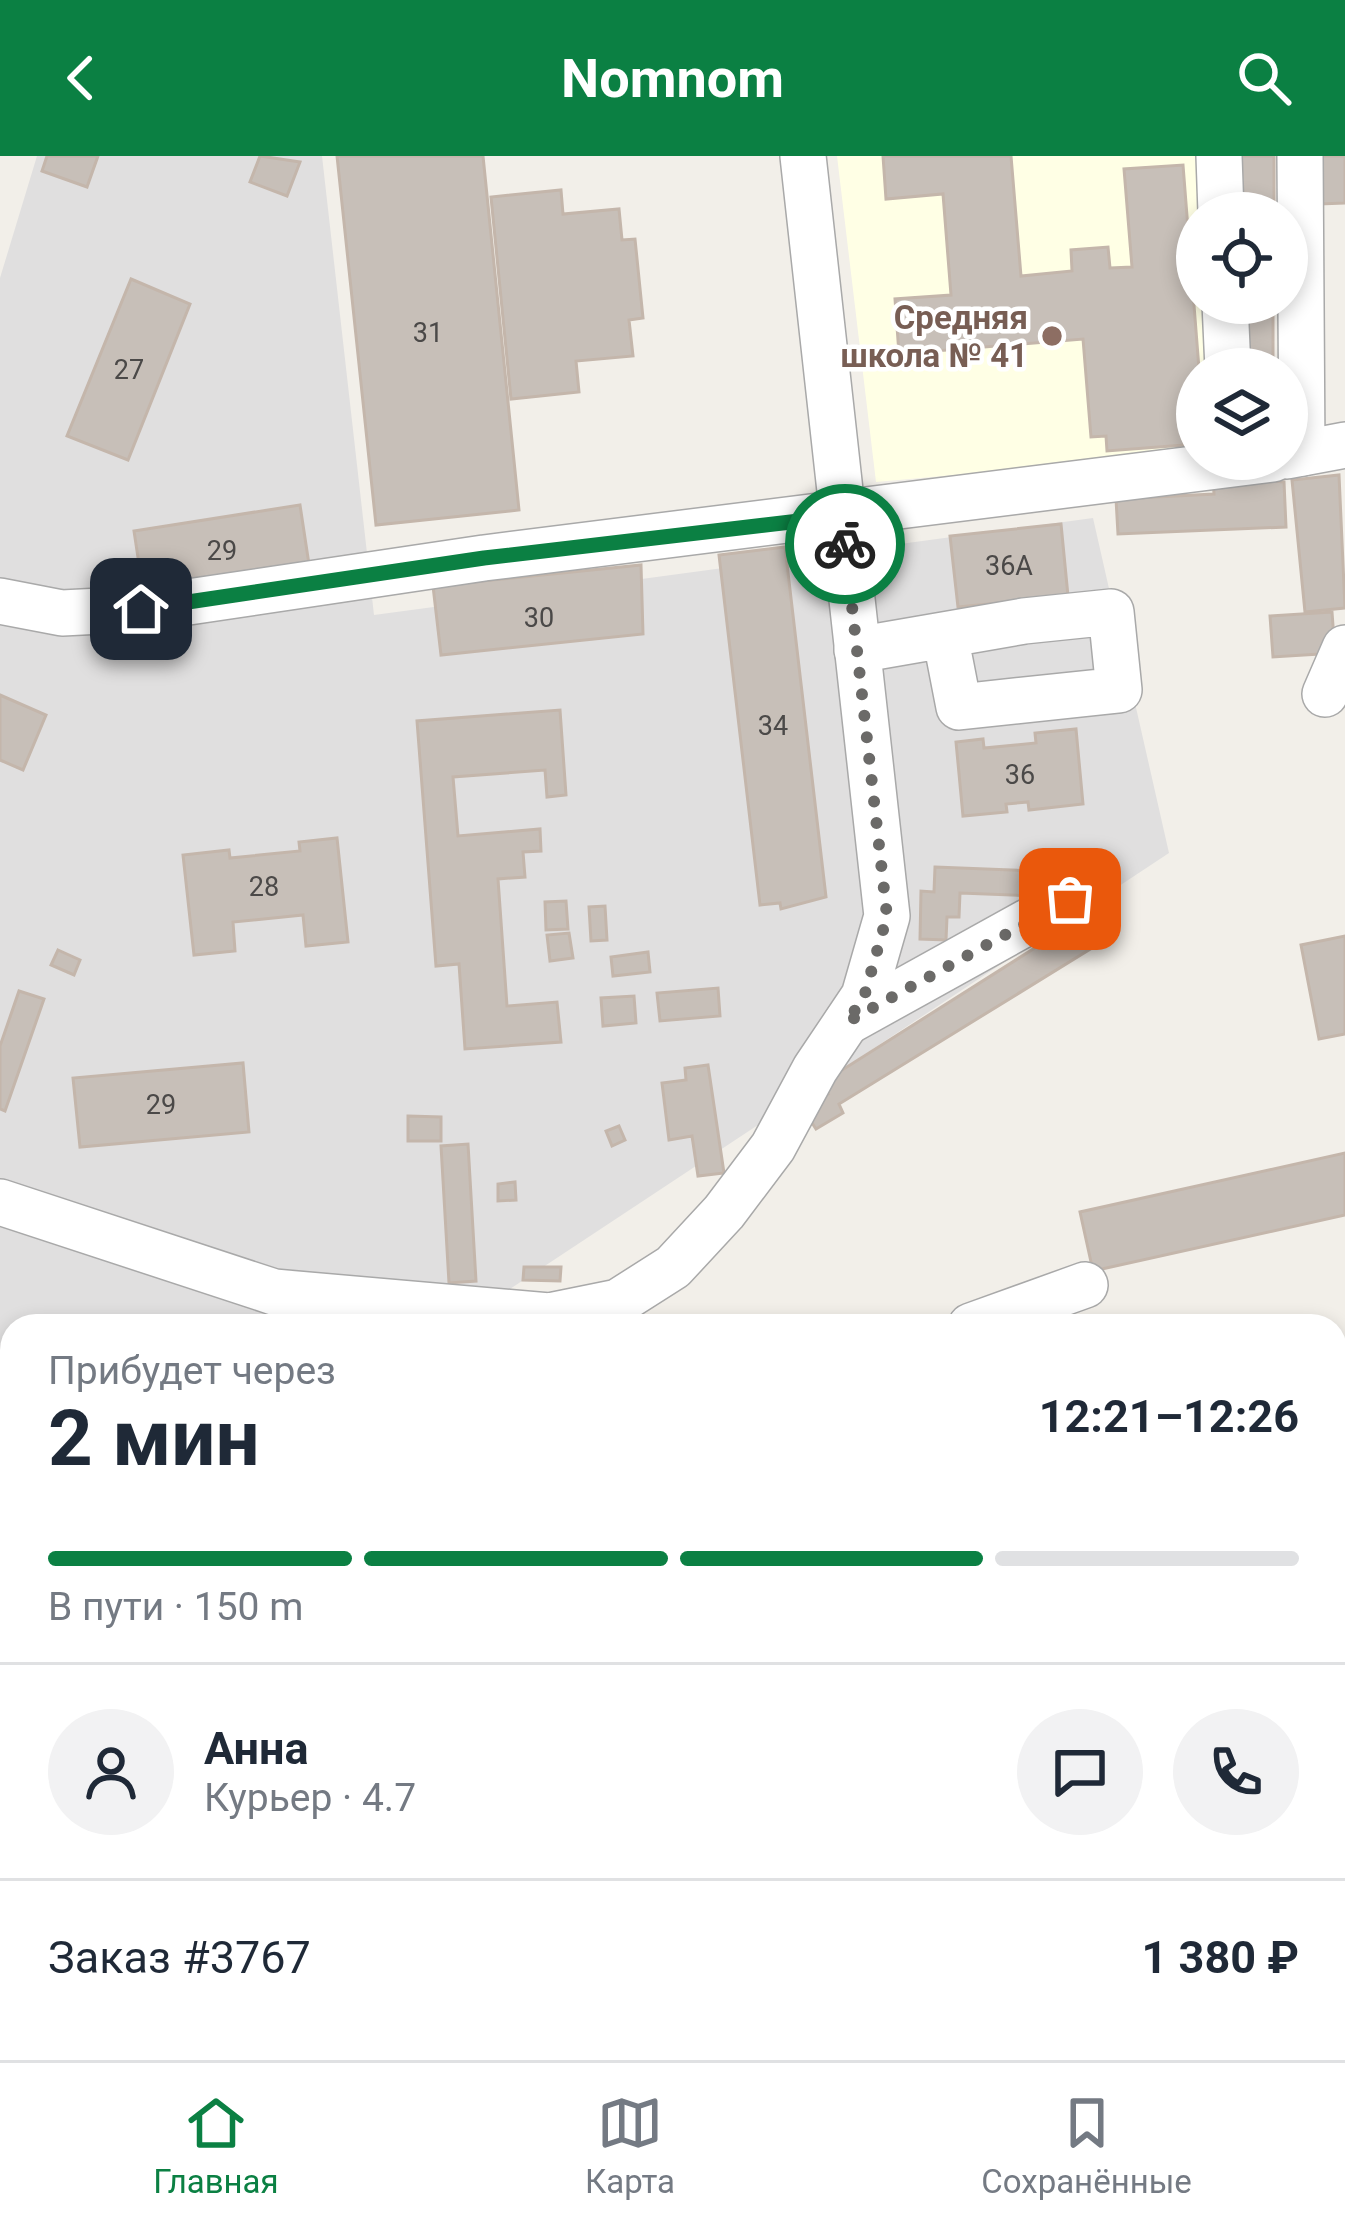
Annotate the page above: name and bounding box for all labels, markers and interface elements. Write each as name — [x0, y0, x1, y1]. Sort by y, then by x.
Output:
icon: back — [48, 45, 114, 111]
icon: search — [1231, 45, 1297, 111]
text: Nomnom — [561, 47, 784, 110]
map controls — [1176, 192, 1308, 480]
button: locate — [1176, 192, 1308, 324]
place label: Средняя школа № 41 — [840, 298, 1028, 375]
house number: 31 — [413, 317, 443, 349]
marker: Средняя школа № 41 — [1039, 323, 1065, 349]
button: layers — [1176, 348, 1308, 480]
house number: 27 — [114, 354, 144, 386]
courier — [785, 484, 905, 604]
icon: bike — [812, 511, 878, 577]
house number: 29 — [207, 535, 237, 567]
house number: 36А — [985, 550, 1033, 582]
pin — [90, 558, 192, 660]
icon: home — [108, 576, 174, 642]
house number: 30 — [524, 602, 554, 634]
house number: 34 — [758, 710, 788, 742]
house number: 36 — [1005, 759, 1035, 791]
pin — [1019, 848, 1121, 950]
icon: bag — [1037, 866, 1103, 932]
house number: 28 — [249, 871, 279, 903]
house number: 29 — [146, 1089, 176, 1121]
text: Прибудет через — [48, 1348, 336, 1394]
text: 12:21–12:26 — [1039, 1390, 1299, 1443]
text: 2 мин — [48, 1393, 260, 1484]
text: В пути · 150 m — [48, 1584, 303, 1630]
button: person — [48, 1709, 174, 1835]
button: chat — [1017, 1709, 1143, 1835]
button: phone — [1173, 1709, 1299, 1835]
text: Анна — [204, 1722, 309, 1775]
text: Курьер · 4.7 — [204, 1775, 416, 1821]
text: Заказ #3767 — [48, 1931, 311, 1984]
text: 1 380 ₽ — [1142, 1931, 1299, 1984]
tab: Главная — [153, 2090, 279, 2201]
tab: Карта — [585, 2090, 675, 2201]
tab: Сохранённые — [981, 2090, 1192, 2201]

